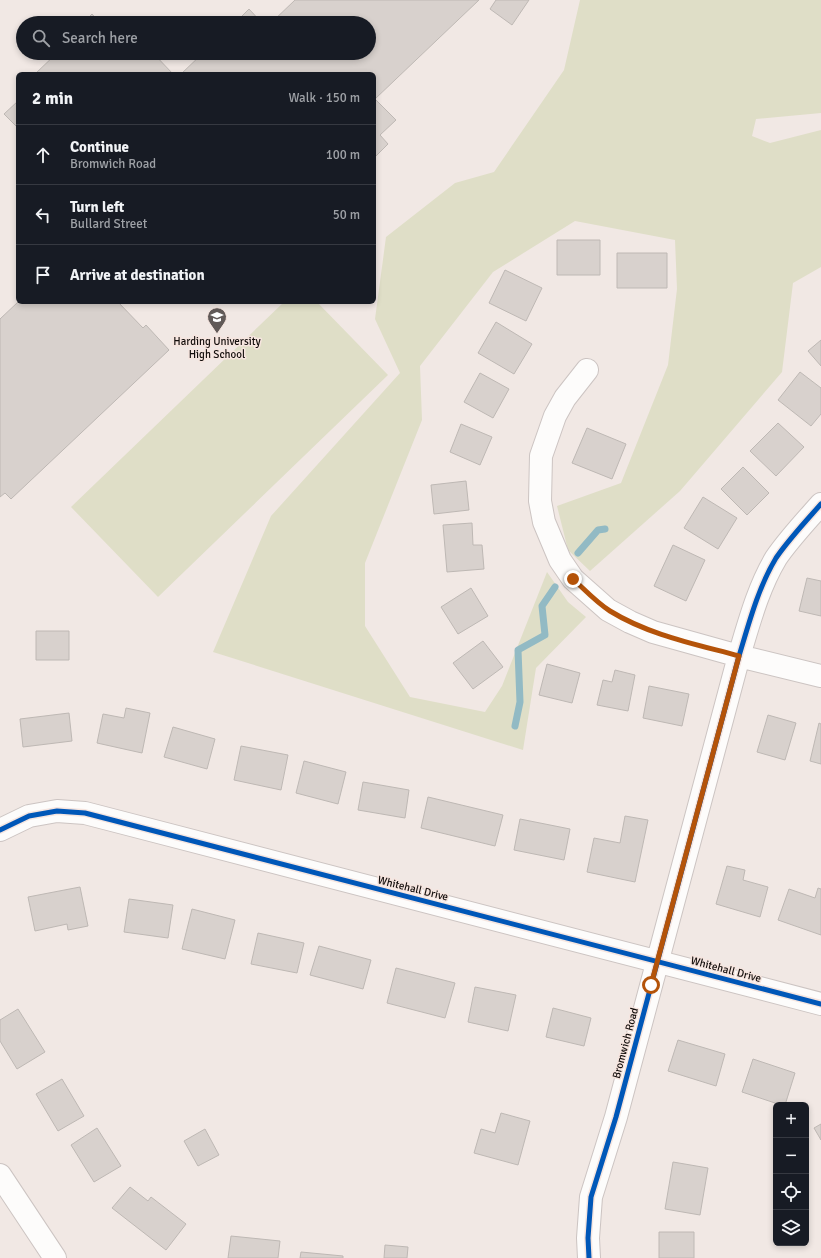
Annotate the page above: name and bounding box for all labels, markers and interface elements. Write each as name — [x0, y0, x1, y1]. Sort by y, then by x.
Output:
search box — [16, 16, 376, 60]
icon: search — [30, 27, 52, 49]
text: Search here — [62, 29, 138, 47]
text: 2 min — [32, 88, 73, 109]
text: Walk · 150 m — [289, 90, 360, 106]
text: Continue — [70, 138, 129, 156]
icon: ahead — [32, 144, 54, 166]
text: 100 m — [326, 147, 360, 163]
text: Bromwich Road — [70, 156, 156, 172]
text: Turn left — [70, 198, 124, 216]
icon: left — [32, 204, 54, 226]
text: 50 m — [333, 207, 360, 223]
text: Bullard Street — [70, 216, 147, 232]
icon: arrive — [32, 264, 54, 286]
text: Arrive at destination — [70, 266, 205, 284]
school or university icon: Harding University High School — [206, 306, 228, 334]
place label: Harding University High School — [173, 335, 262, 361]
route end — [564, 570, 582, 588]
street label: Whitehall Drive — [376, 873, 450, 904]
street label: Whitehall Drive — [689, 954, 763, 985]
route start — [642, 976, 660, 994]
street label: Bromwich Road — [610, 1006, 641, 1080]
map controls — [773, 1102, 809, 1246]
button: + — [773, 1102, 809, 1138]
button: − — [773, 1138, 809, 1174]
button: locate — [773, 1174, 809, 1210]
button: layers — [773, 1210, 809, 1246]

